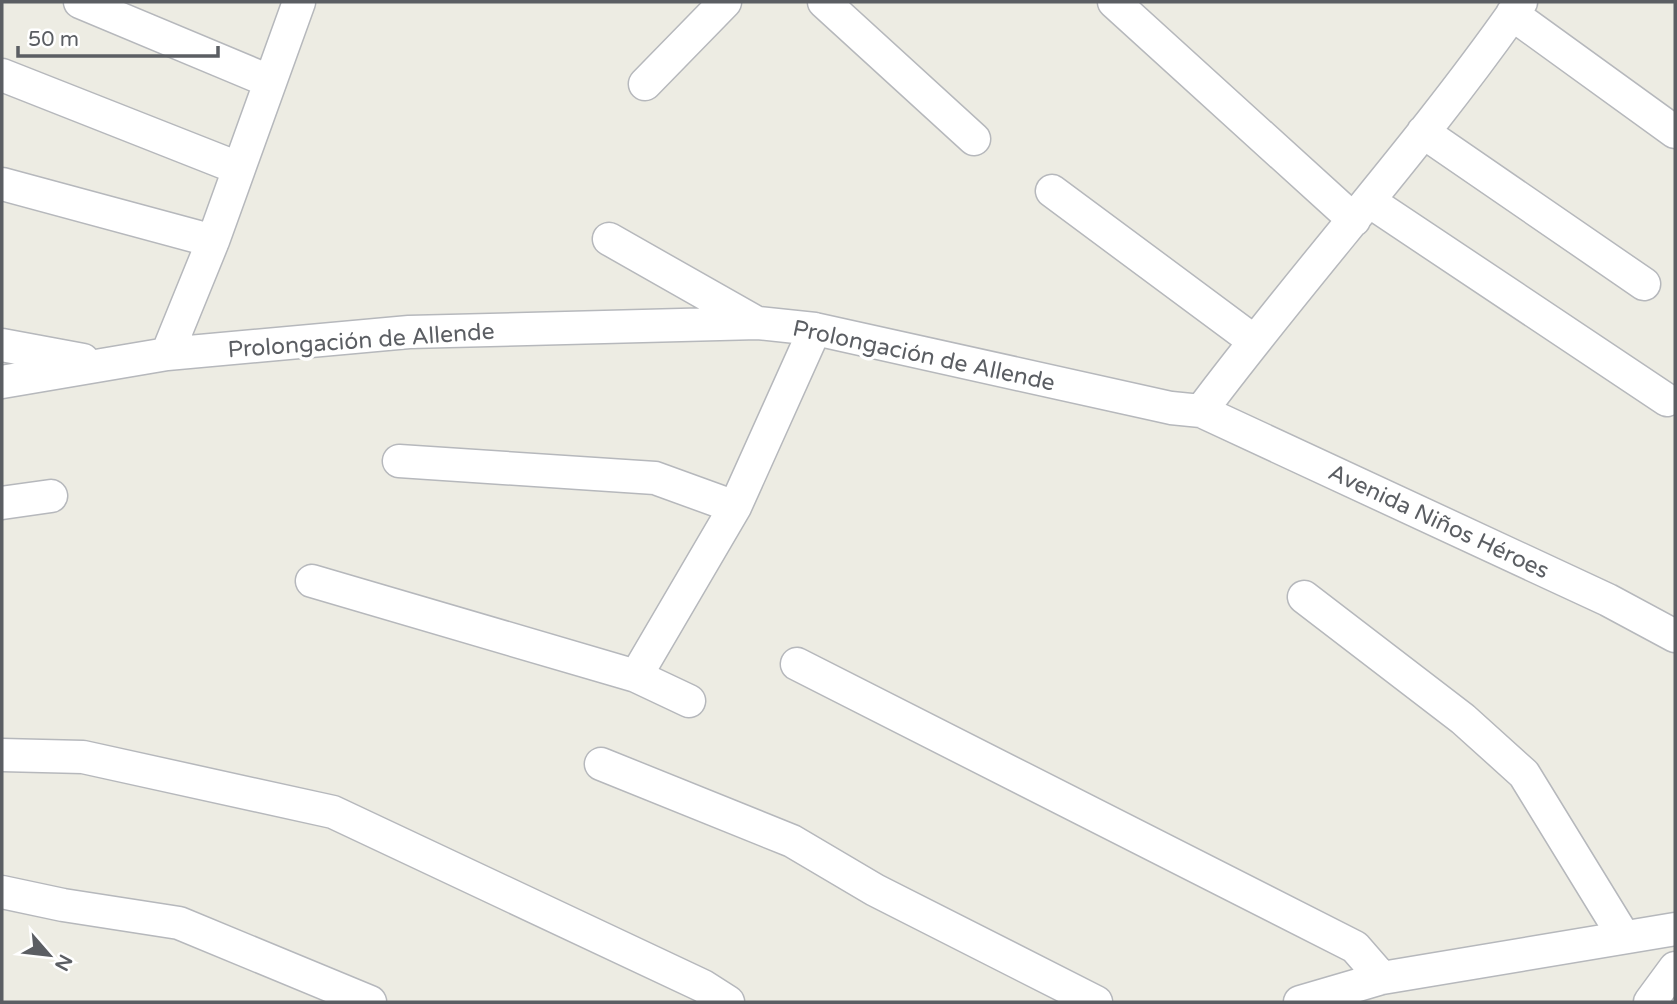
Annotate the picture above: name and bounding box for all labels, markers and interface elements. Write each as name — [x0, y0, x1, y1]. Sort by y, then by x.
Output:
scale bar — [18, 14, 217, 58]
text: 50 m — [28, 27, 79, 52]
street label: Prolongación de Allende — [790, 314, 1057, 397]
street label: Prolongación de Allende — [227, 318, 495, 364]
street label: Avenida Niños Héroes — [1324, 458, 1553, 585]
north arrow — [14, 920, 84, 990]
text: N — [50, 951, 76, 974]

